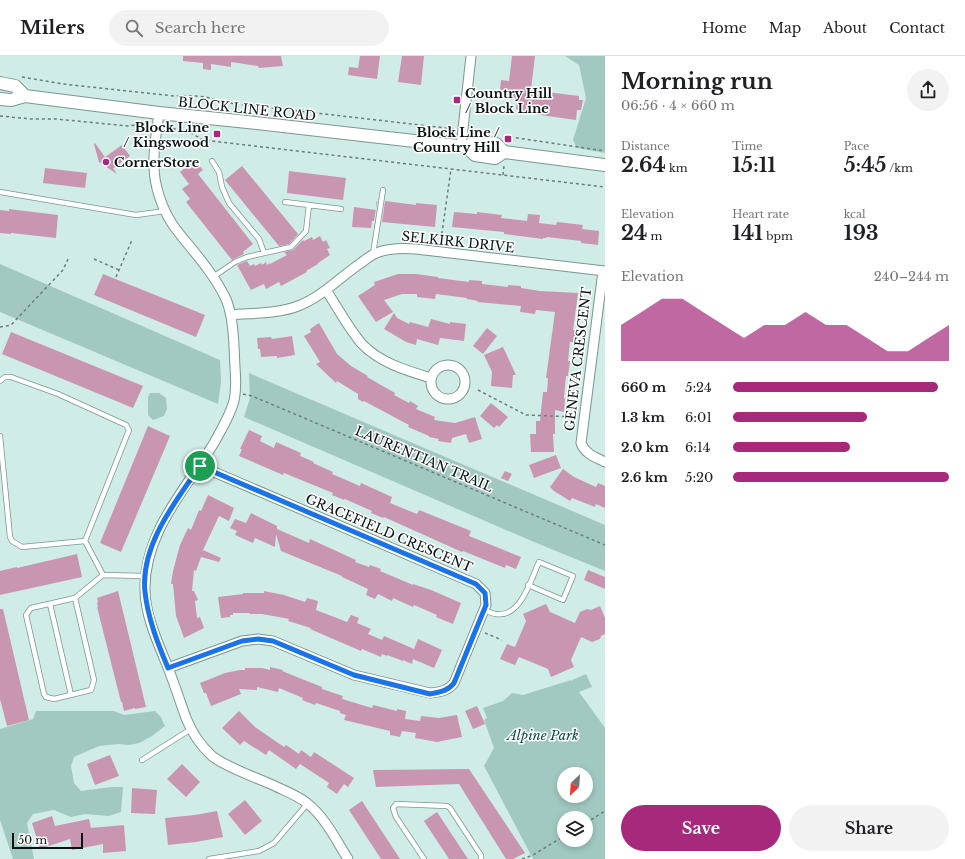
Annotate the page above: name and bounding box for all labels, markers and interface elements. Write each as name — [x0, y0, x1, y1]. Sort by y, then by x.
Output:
search box — [109, 10, 389, 46]
text: Milers — [20, 16, 85, 39]
icon: search — [123, 17, 145, 39]
text: Search here — [155, 18, 246, 37]
text: Home — [702, 19, 747, 37]
text: Map — [769, 19, 801, 37]
text: About — [823, 19, 867, 37]
text: Contact — [889, 19, 945, 37]
text: Morning run — [621, 68, 773, 95]
button: share — [907, 69, 949, 111]
place label: Country Hill / Block Line — [465, 85, 552, 117]
street label: BLOCK LINE ROAD — [177, 93, 317, 125]
marker: Country Hill / Block Line — [452, 95, 462, 105]
text: 06:56 · 4 × 660 m — [621, 97, 735, 114]
place label: Block Line / Kingswood — [123, 119, 209, 151]
place label: Block Line / Country Hill — [413, 124, 500, 156]
marker: Block Line / Kingswood — [212, 129, 222, 139]
marker: Block Line / Country Hill — [503, 134, 513, 144]
text: Distance — [621, 139, 670, 153]
text: Time — [732, 139, 763, 153]
text: Pace — [844, 139, 869, 153]
text: 2.64 — [621, 153, 666, 177]
text: 15:11 — [732, 153, 776, 177]
text: 5:45 — [844, 153, 886, 177]
place label: CornerStore — [114, 154, 200, 171]
marker: CornerStore — [101, 157, 111, 167]
text: km — [666, 161, 687, 175]
text: /km — [886, 161, 913, 175]
text: Elevation — [621, 207, 674, 221]
text: Heart rate — [732, 207, 789, 221]
text: kcal — [844, 207, 866, 221]
text: 24 — [621, 221, 647, 245]
text: 141 — [732, 221, 763, 245]
text: 193 — [844, 221, 879, 245]
street label: SELKIRK DRIVE — [401, 228, 515, 256]
text: m — [647, 229, 662, 243]
text: bpm — [763, 229, 793, 243]
text: Elevation — [621, 268, 684, 285]
text: 240–244 m — [874, 268, 949, 285]
street label: GENEVA CRESCENT — [561, 286, 595, 432]
text: 660 m — [621, 379, 666, 396]
text: 5:24 — [685, 379, 712, 396]
text: 1.3 km — [621, 409, 665, 426]
text: 6:01 — [685, 409, 712, 426]
street label: LAURENTIAN TRAIL — [353, 422, 496, 496]
text: 2.0 km — [621, 439, 669, 456]
text: 6:14 — [685, 439, 710, 456]
pin — [183, 449, 217, 483]
icon: arrive — [189, 455, 211, 477]
text: 2.6 km — [621, 469, 668, 486]
text: 5:20 — [685, 469, 713, 486]
street label: GRACEFIELD CRESCENT — [303, 490, 476, 576]
park label: Alpine Park — [505, 727, 579, 744]
north arrow — [557, 767, 593, 803]
map controls — [557, 767, 593, 847]
button: Save — [621, 805, 781, 851]
button: Share — [789, 805, 949, 851]
button: layers — [557, 811, 593, 847]
scale bar — [12, 831, 83, 850]
text: 50 m — [18, 833, 47, 847]

